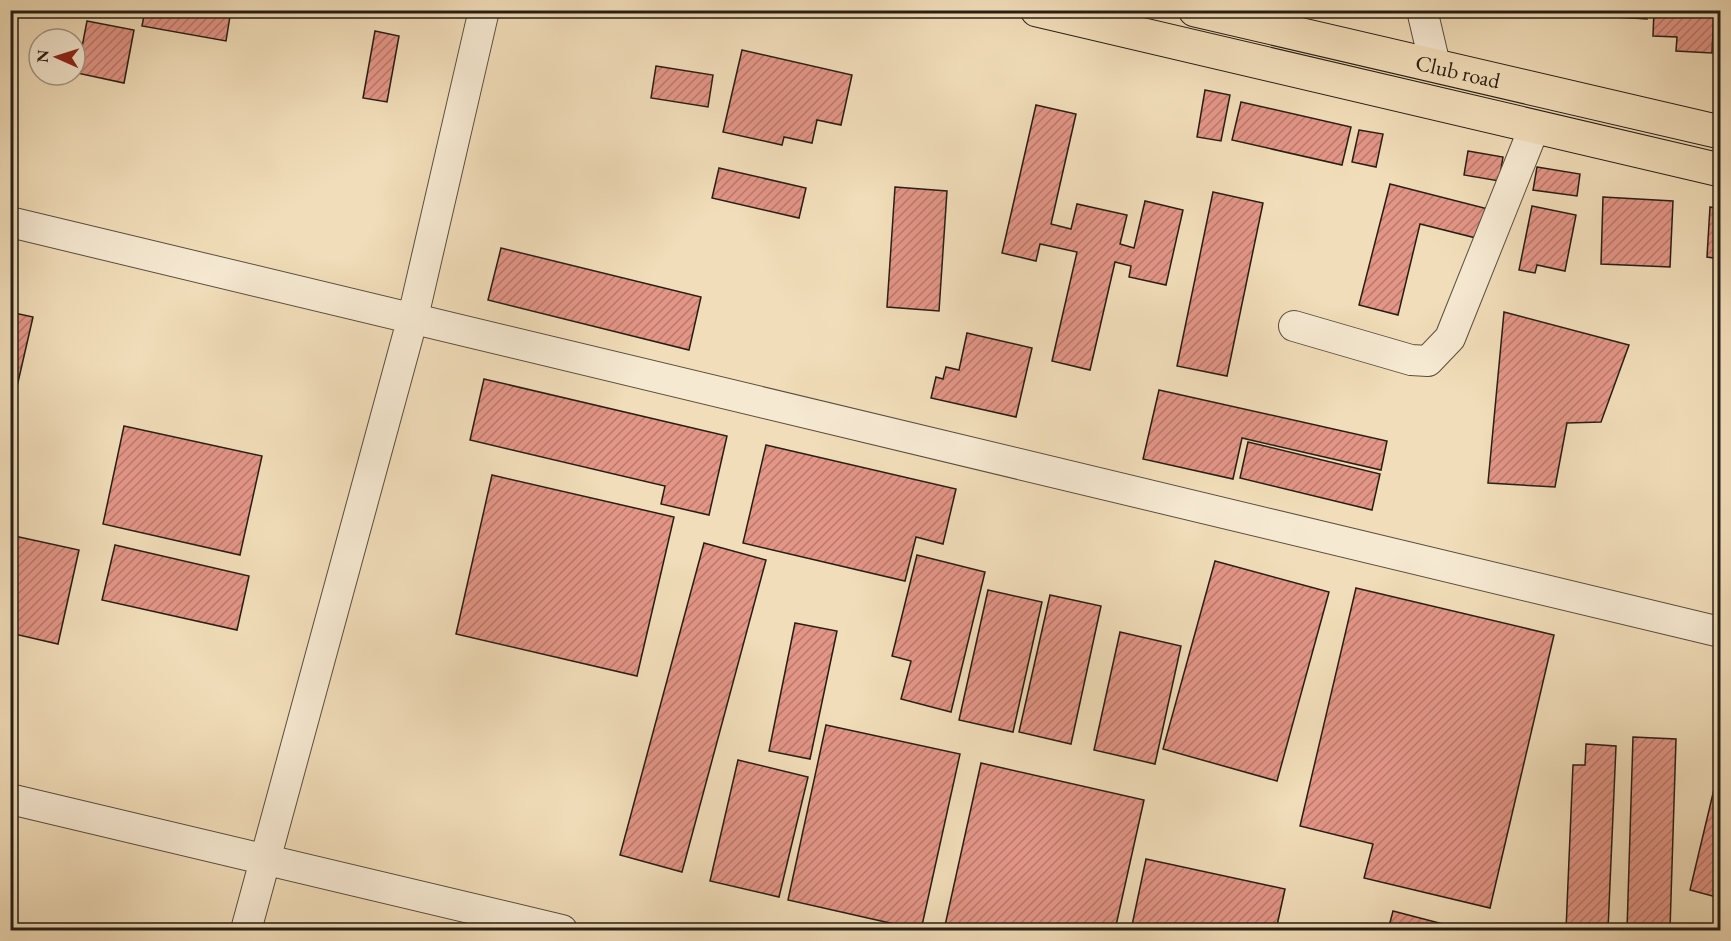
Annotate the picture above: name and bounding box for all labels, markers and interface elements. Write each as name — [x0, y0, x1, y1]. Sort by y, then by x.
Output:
north arrow — [27, 27, 87, 87]
street label: Club road — [1413, 47, 1504, 95]
text: N — [32, 49, 53, 63]

